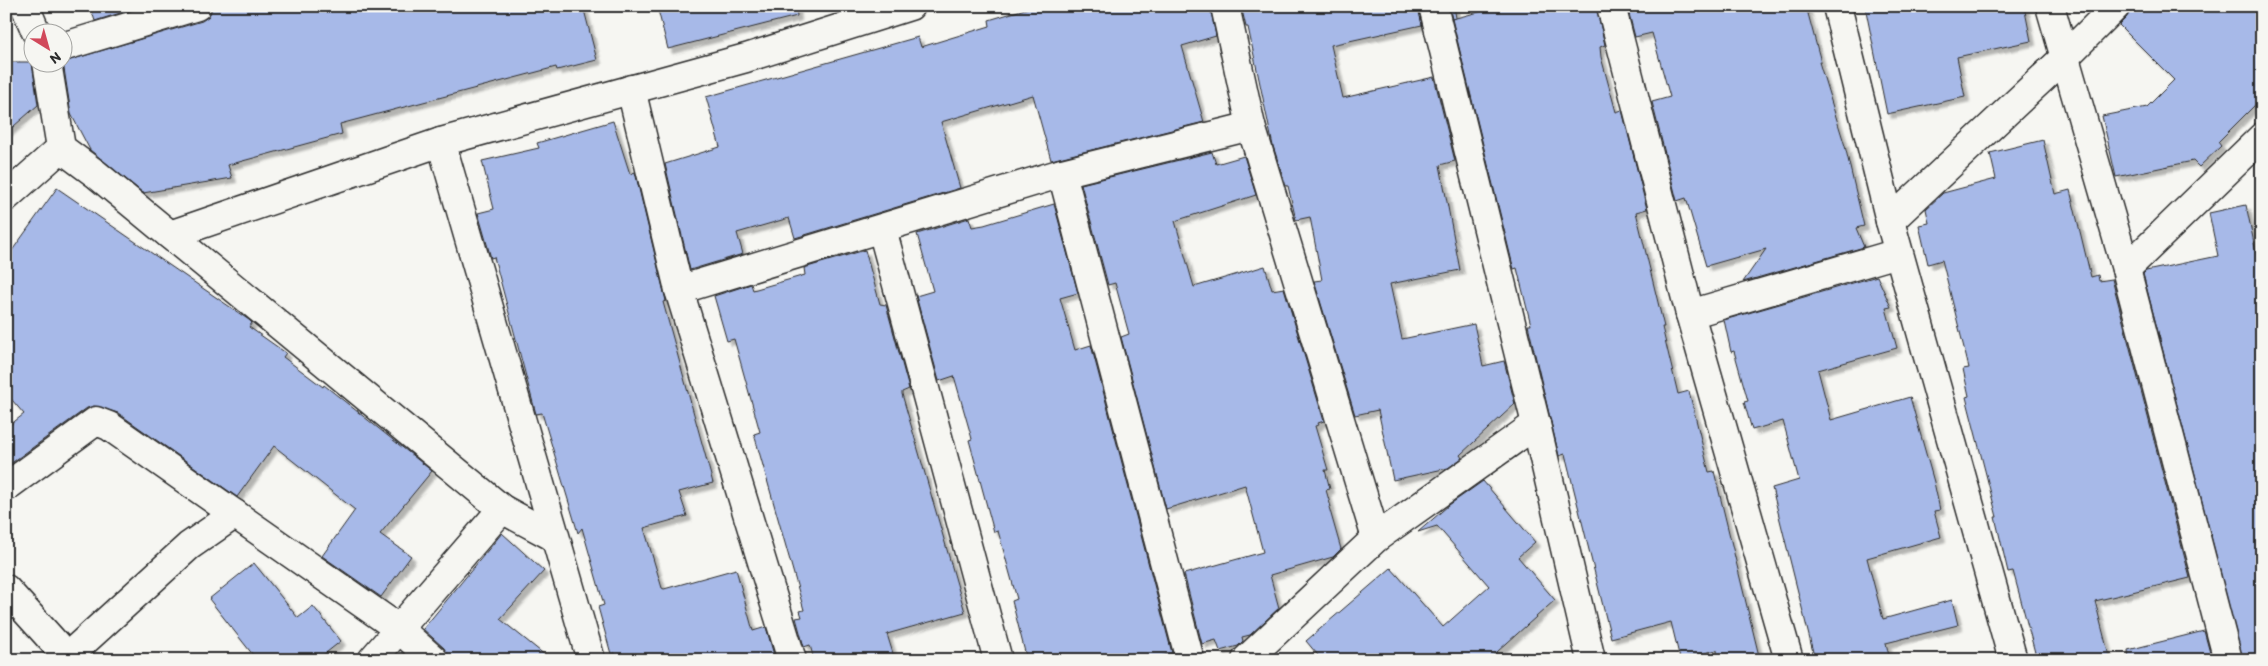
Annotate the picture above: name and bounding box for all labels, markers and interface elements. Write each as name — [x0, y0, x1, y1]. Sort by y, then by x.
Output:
north arrow — [22, 22, 72, 72]
text: N — [47, 48, 64, 68]

